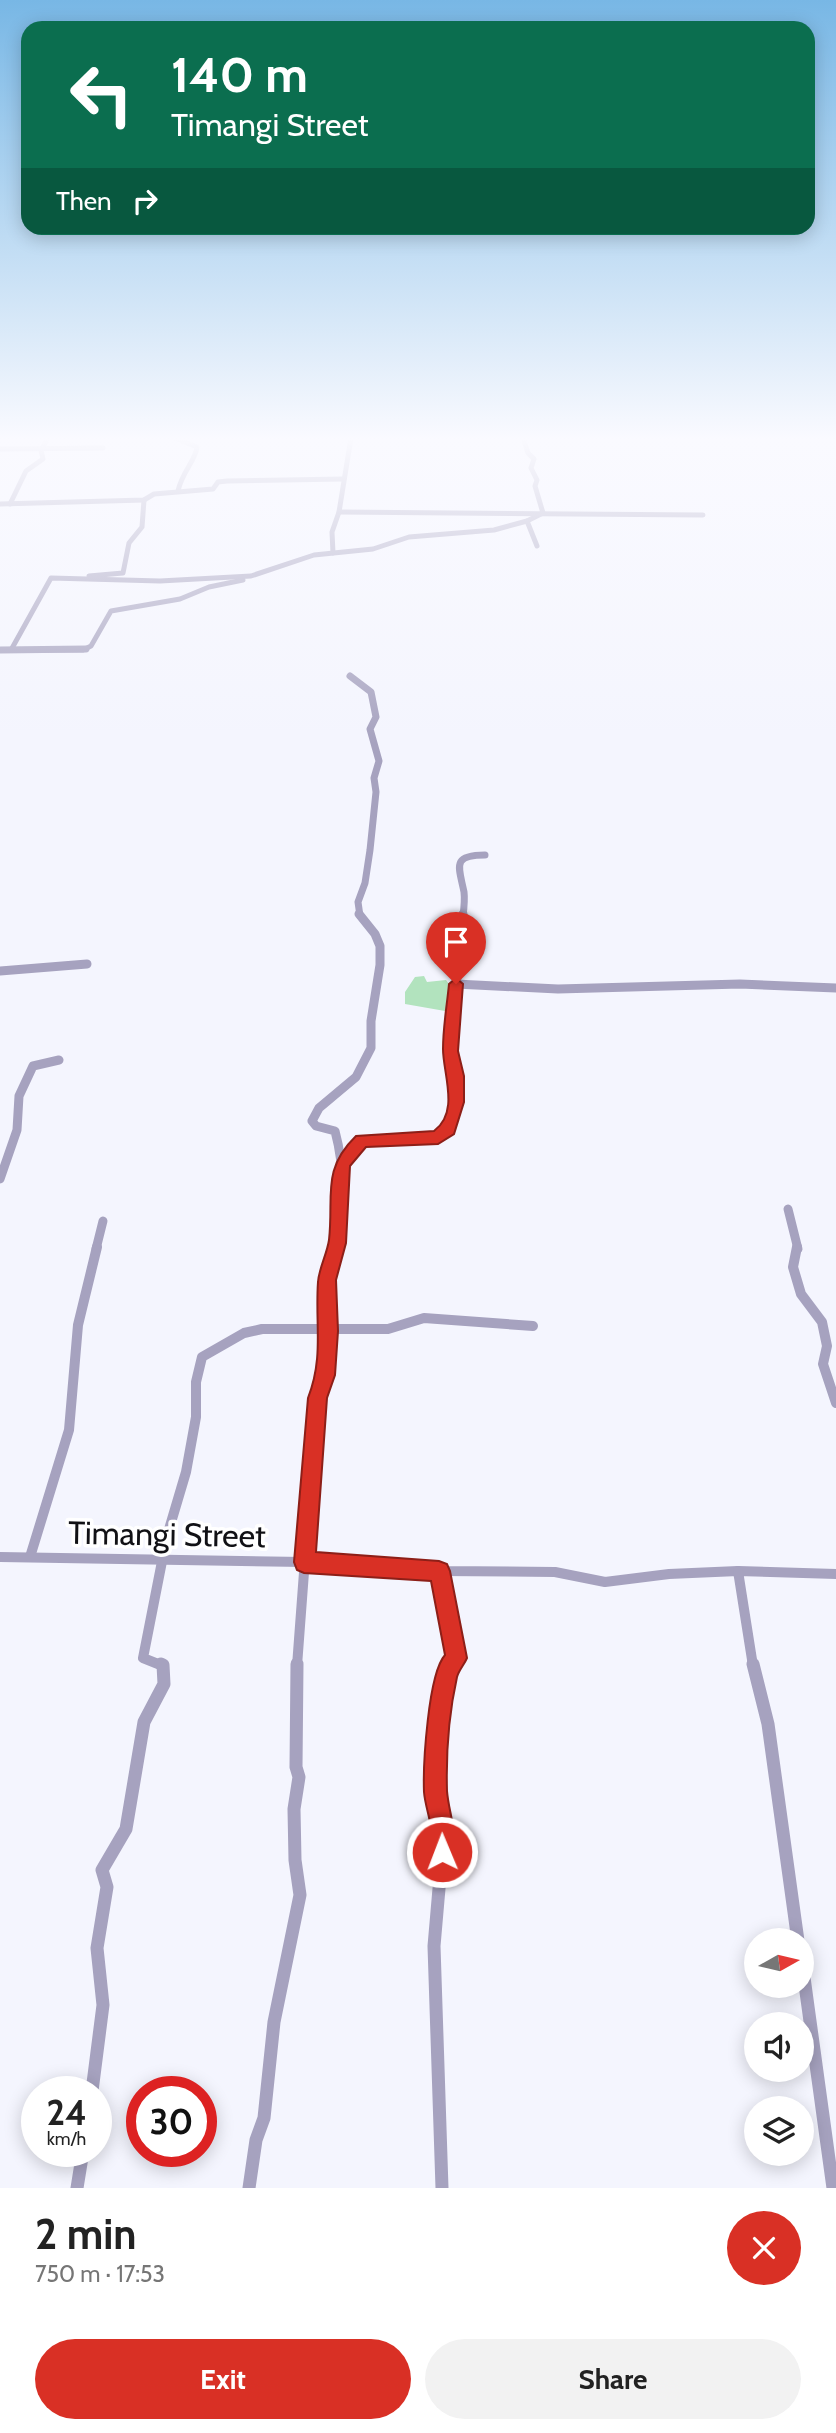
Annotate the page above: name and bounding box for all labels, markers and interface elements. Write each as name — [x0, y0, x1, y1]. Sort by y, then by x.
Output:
text: 140 m — [171, 45, 308, 104]
icon: left — [56, 49, 147, 140]
text: Timangi Street — [171, 105, 369, 144]
icon: right — [126, 182, 164, 220]
text: Then — [56, 185, 112, 217]
pin — [426, 912, 486, 984]
icon: arrive — [437, 923, 475, 961]
street label: Timangi Street — [68, 1513, 266, 1555]
position arrow — [405, 1815, 479, 1889]
north arrow — [744, 1928, 814, 1998]
map controls — [744, 1928, 814, 2166]
button: sound — [744, 2012, 814, 2082]
speed limit sign: 30 — [126, 2076, 217, 2167]
text: 24 — [46, 2091, 87, 2134]
button: layers — [744, 2096, 814, 2166]
text: km/h — [47, 2128, 86, 2150]
text: 2 min — [35, 2208, 136, 2260]
button: close — [727, 2211, 801, 2285]
text: 750 m · 17:53 — [35, 2260, 165, 2288]
button: Exit — [35, 2339, 411, 2419]
button: Share — [425, 2339, 801, 2419]

